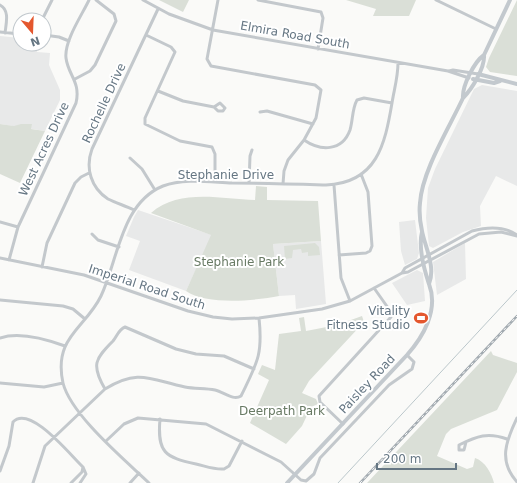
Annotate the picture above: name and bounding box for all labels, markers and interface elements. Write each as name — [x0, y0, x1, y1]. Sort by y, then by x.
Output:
north arrow — [12, 12, 52, 52]
street label: Elmira Road South — [239, 18, 351, 52]
text: N — [29, 33, 42, 49]
street label: Rochelle Drive — [79, 61, 129, 145]
street label: West Acres Drive — [16, 100, 72, 198]
street label: Stephanie Drive — [178, 168, 274, 182]
park label: Stephanie Park — [194, 255, 284, 269]
street label: Imperial Road South — [87, 262, 207, 312]
place label: Vitality Fitness Studio — [326, 304, 410, 332]
sports icon: Vitality Fitness Studio — [413, 310, 429, 326]
street label: Paisley Road — [336, 352, 398, 416]
park label: Deerpath Park — [239, 404, 325, 418]
scale bar — [377, 445, 456, 471]
text: 200 m — [383, 452, 421, 466]

